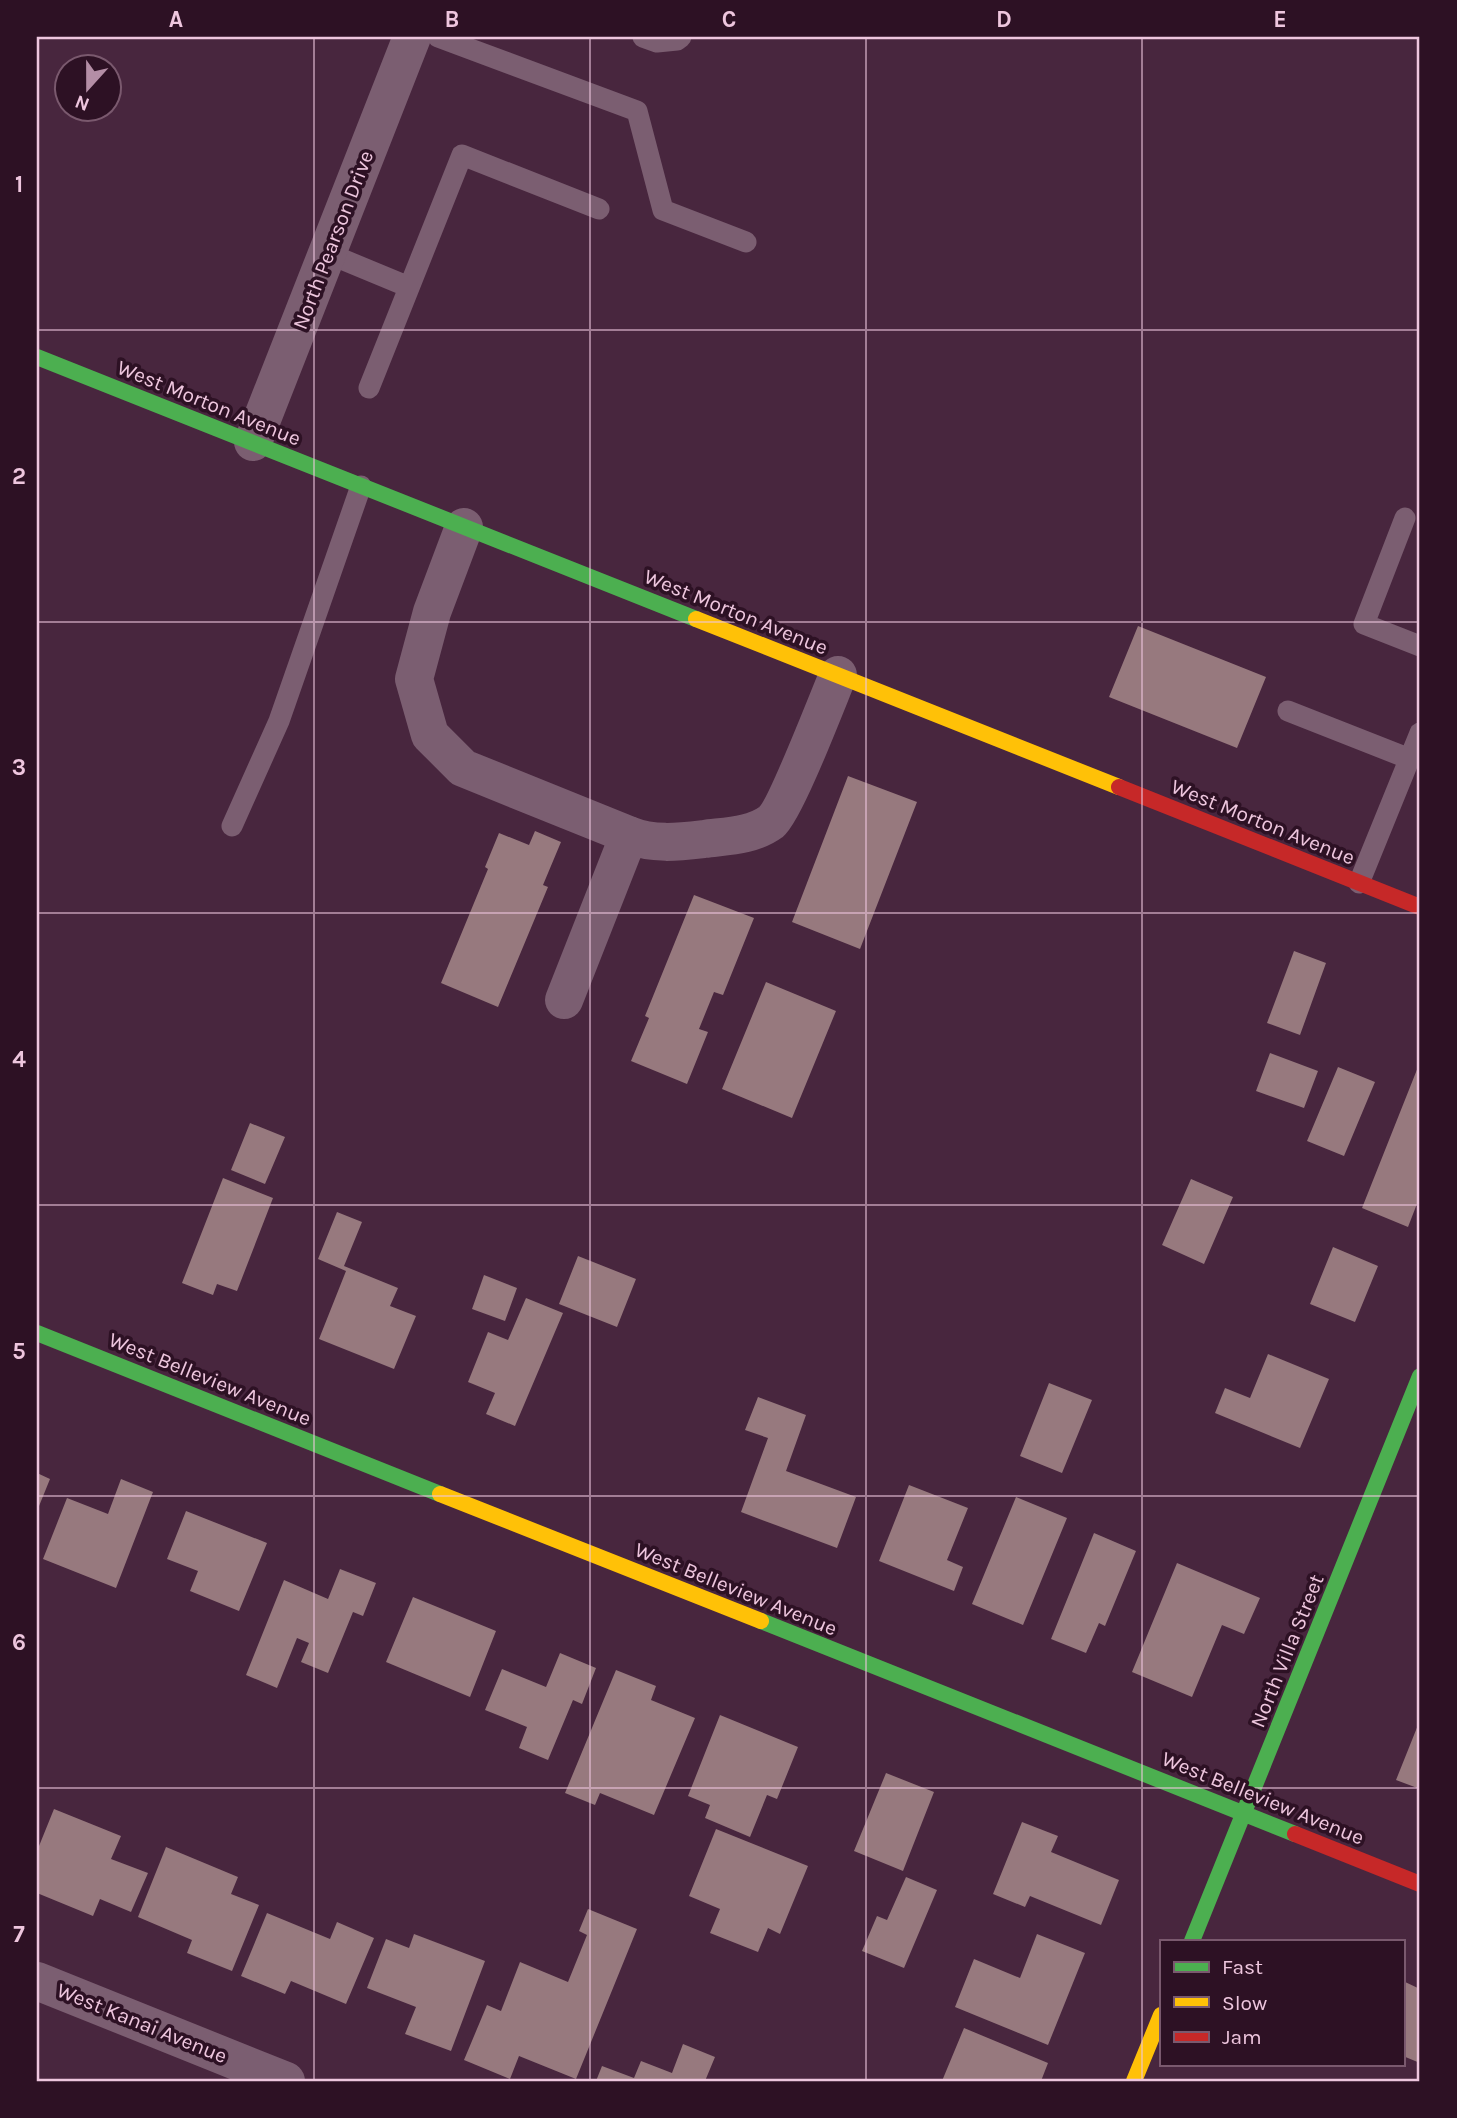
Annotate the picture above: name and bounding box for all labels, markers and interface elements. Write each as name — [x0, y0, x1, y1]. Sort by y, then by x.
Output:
text: A — [169, 6, 183, 33]
text: B — [445, 6, 459, 33]
text: C — [722, 6, 736, 33]
text: D — [996, 6, 1012, 33]
text: E — [1273, 6, 1287, 33]
north arrow — [52, 52, 122, 122]
text: N — [72, 90, 93, 116]
street label: North Pearson Drive — [288, 147, 378, 333]
text: 1 — [15, 171, 23, 198]
street label: West Morton Avenue — [114, 355, 304, 451]
text: 2 — [12, 463, 26, 490]
street label: West Morton Avenue — [641, 564, 831, 660]
text: 3 — [12, 754, 26, 781]
street label: West Morton Avenue — [1168, 774, 1358, 870]
text: 4 — [12, 1046, 26, 1073]
street label: West Belleview Avenue — [105, 1327, 315, 1431]
text: 5 — [12, 1338, 26, 1365]
street label: West Belleview Avenue — [631, 1537, 841, 1641]
street label: North Villa Street — [1245, 1571, 1329, 1731]
text: 6 — [12, 1629, 26, 1656]
street label: West Belleview Avenue — [1158, 1746, 1368, 1850]
text: 7 — [13, 1921, 25, 1948]
legend — [1160, 1940, 1404, 2066]
text: Fast — [1222, 1955, 1263, 1979]
street label: West Kanai Avenue — [53, 1978, 231, 2068]
text: Slow — [1222, 1991, 1267, 2015]
text: Jam — [1222, 2025, 1262, 2049]

